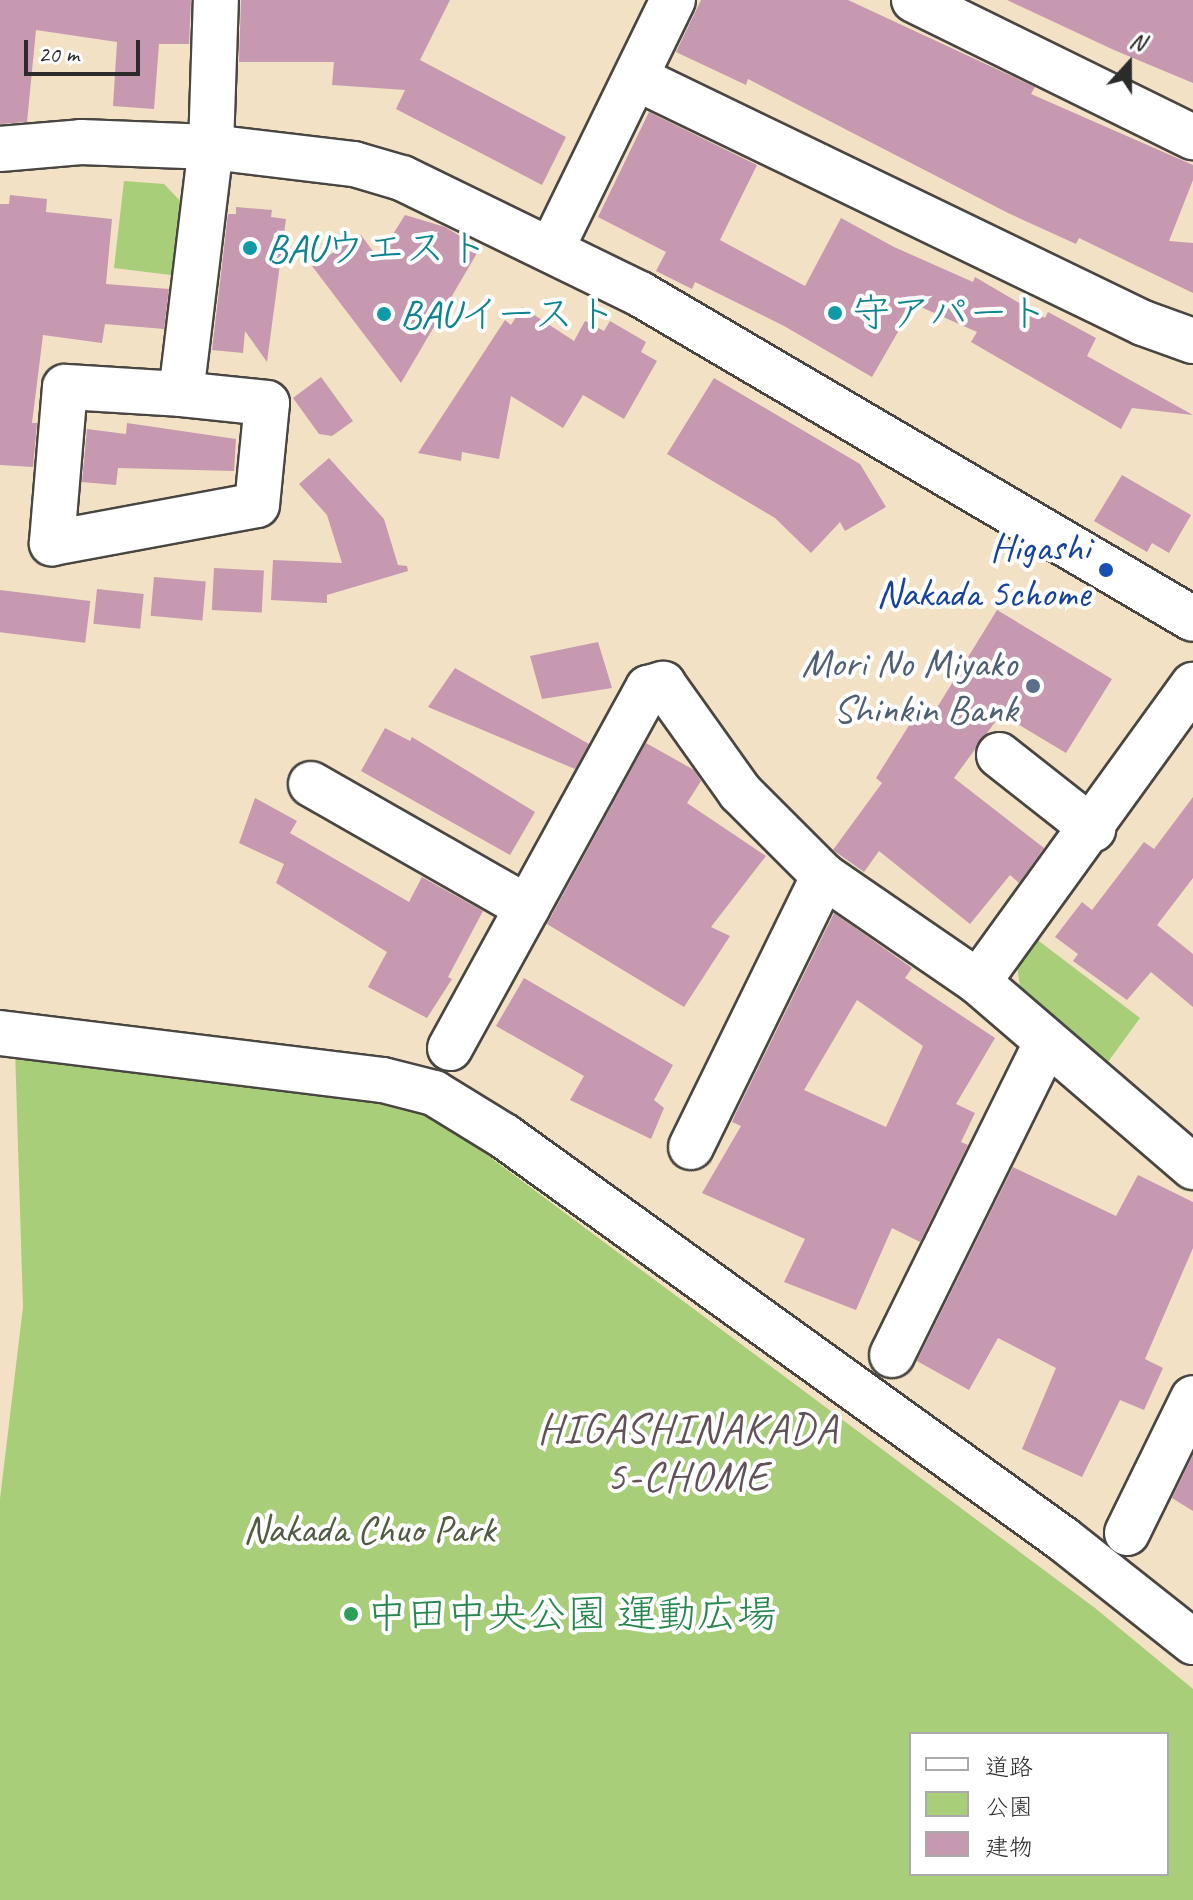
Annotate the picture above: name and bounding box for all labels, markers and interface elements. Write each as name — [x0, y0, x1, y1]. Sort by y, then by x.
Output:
scale bar — [28, 24, 144, 74]
north arrow — [1089, 24, 1169, 104]
text: N — [1126, 26, 1149, 57]
text: 20 m — [38, 39, 79, 69]
place label: BAUウエスト — [266, 224, 485, 272]
marker: BAUウエスト — [241, 239, 259, 257]
place label: 守アパート — [851, 289, 1051, 337]
place label: BAUイースト — [400, 290, 616, 338]
marker: 守アパート — [826, 304, 844, 322]
marker: BAUイースト — [375, 305, 393, 323]
place label: Higashi Nakada 5chome — [876, 523, 1090, 617]
marker: Higashi Nakada 5chome — [1097, 561, 1115, 579]
place label: Mori No Miyako Shinkin Bank — [800, 639, 1017, 733]
marker: Mori No Miyako Shinkin Bank — [1024, 677, 1042, 695]
district label: HIGASHINAKADA 5-CHOME — [539, 1404, 837, 1502]
park label: Nakada Chuo Park — [242, 1505, 496, 1553]
place label: 中田中央公園 運動広場 — [367, 1590, 777, 1638]
marker: 中田中央公園 運動広場 — [342, 1605, 360, 1623]
legend — [909, 1732, 1169, 1876]
text: 道路 — [985, 1752, 1033, 1782]
text: 公園 — [985, 1792, 1033, 1822]
text: 建物 — [985, 1832, 1033, 1862]

